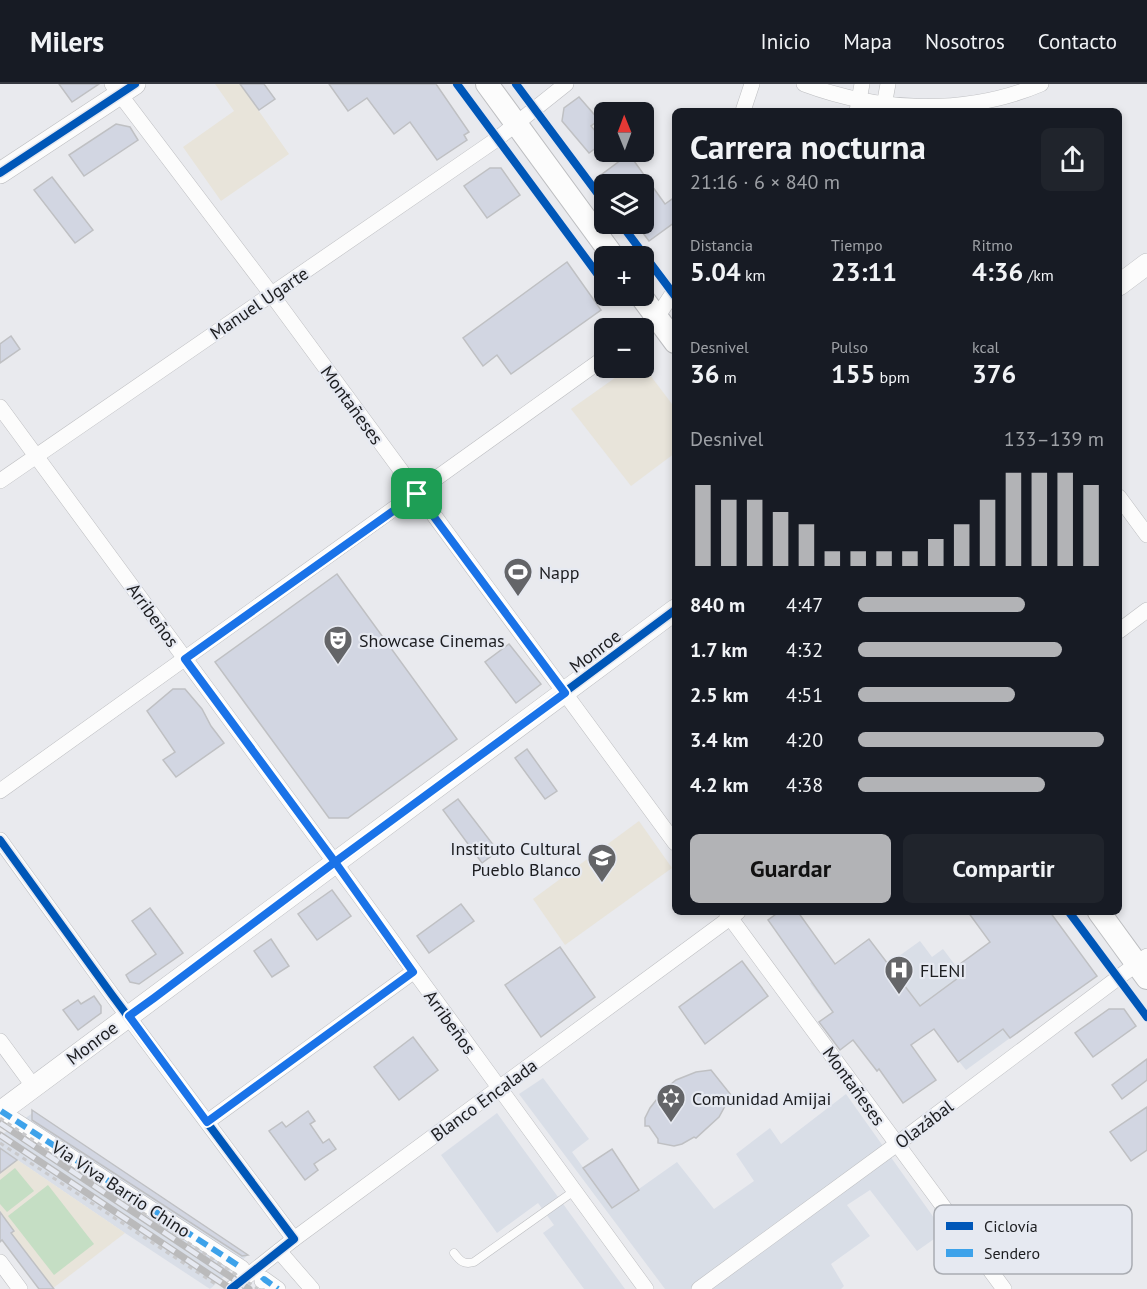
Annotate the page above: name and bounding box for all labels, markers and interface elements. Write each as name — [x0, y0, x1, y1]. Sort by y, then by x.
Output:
text: Milers — [30, 23, 104, 60]
text: Inicio — [761, 28, 810, 55]
text: Mapa — [843, 28, 892, 55]
text: Nosotros — [925, 28, 1005, 55]
text: Contacto — [1038, 28, 1117, 55]
north arrow — [594, 102, 654, 162]
map controls — [594, 102, 654, 378]
text: Carrera nocturna — [690, 125, 926, 168]
button: share — [1041, 128, 1104, 191]
text: 21:16 · 6 × 840 m — [690, 169, 840, 195]
button: layers — [594, 174, 654, 234]
text: Distancia — [690, 235, 753, 255]
text: Tiempo — [831, 235, 883, 255]
text: Ritmo — [972, 235, 1013, 255]
button: + — [594, 246, 654, 306]
text: 5.04 — [690, 255, 741, 288]
text: 23:11 — [831, 255, 897, 288]
text: 4:36 — [972, 255, 1023, 288]
street label: Manuel Ugarte — [205, 262, 313, 344]
text: km — [741, 265, 766, 285]
text: /km — [1023, 265, 1054, 285]
button: − — [594, 318, 654, 378]
text: Desnivel — [690, 337, 749, 357]
text: Pulso — [831, 337, 868, 357]
text: kcal — [972, 337, 999, 357]
text: 36 — [690, 357, 719, 390]
text: 155 — [831, 357, 875, 390]
text: 376 — [972, 357, 1016, 390]
street label: Montañeses — [316, 361, 388, 449]
text: m — [719, 367, 737, 387]
text: bpm — [875, 367, 910, 387]
text: Desnivel — [690, 426, 763, 452]
text: 133–139 m — [1004, 426, 1104, 452]
pin — [391, 468, 442, 519]
icon: arrive — [400, 477, 433, 510]
sports icon: Napp — [502, 556, 534, 598]
place label: Napp — [539, 561, 580, 584]
street label: Arribeños — [122, 578, 184, 652]
text: 840 m — [690, 592, 745, 618]
text: 4:47 — [786, 592, 823, 618]
theatre icon: Showcase Cinemas — [322, 624, 354, 666]
street label: Monroe — [565, 624, 625, 678]
place label: Showcase Cinemas — [359, 629, 505, 652]
text: 1.7 km — [690, 637, 748, 663]
text: 4:32 — [786, 637, 823, 663]
text: 2.5 km — [690, 682, 749, 708]
text: 4:51 — [786, 682, 823, 708]
text: 3.4 km — [690, 727, 749, 753]
text: 4:20 — [786, 727, 823, 753]
text: 4.2 km — [690, 772, 749, 798]
text: 4:38 — [786, 772, 823, 798]
button: Guardar — [690, 834, 891, 903]
button: Compartir — [903, 834, 1104, 903]
place label: Instituto Cultural Pueblo Blanco — [450, 837, 582, 881]
school or university icon: Instituto Cultural Pueblo Blanco — [586, 842, 618, 884]
hospital icon: FLENI — [883, 954, 915, 996]
place label: FLENI — [920, 959, 966, 982]
street label: Arribeños — [419, 985, 481, 1059]
street label: Monroe — [62, 1016, 122, 1070]
street label: Montañeses — [818, 1042, 890, 1130]
street label: Blanco Encalada — [426, 1054, 542, 1146]
synagogue icon: Comunidad Amijai — [655, 1082, 687, 1124]
place label: Comunidad Amijai — [692, 1087, 831, 1110]
street label: Olazábal — [890, 1094, 958, 1153]
street label: Via Viva Barrio Chino — [46, 1135, 195, 1243]
legend — [934, 1205, 1132, 1274]
text: Ciclovía — [984, 1216, 1038, 1236]
text: Sendero — [984, 1243, 1040, 1263]

